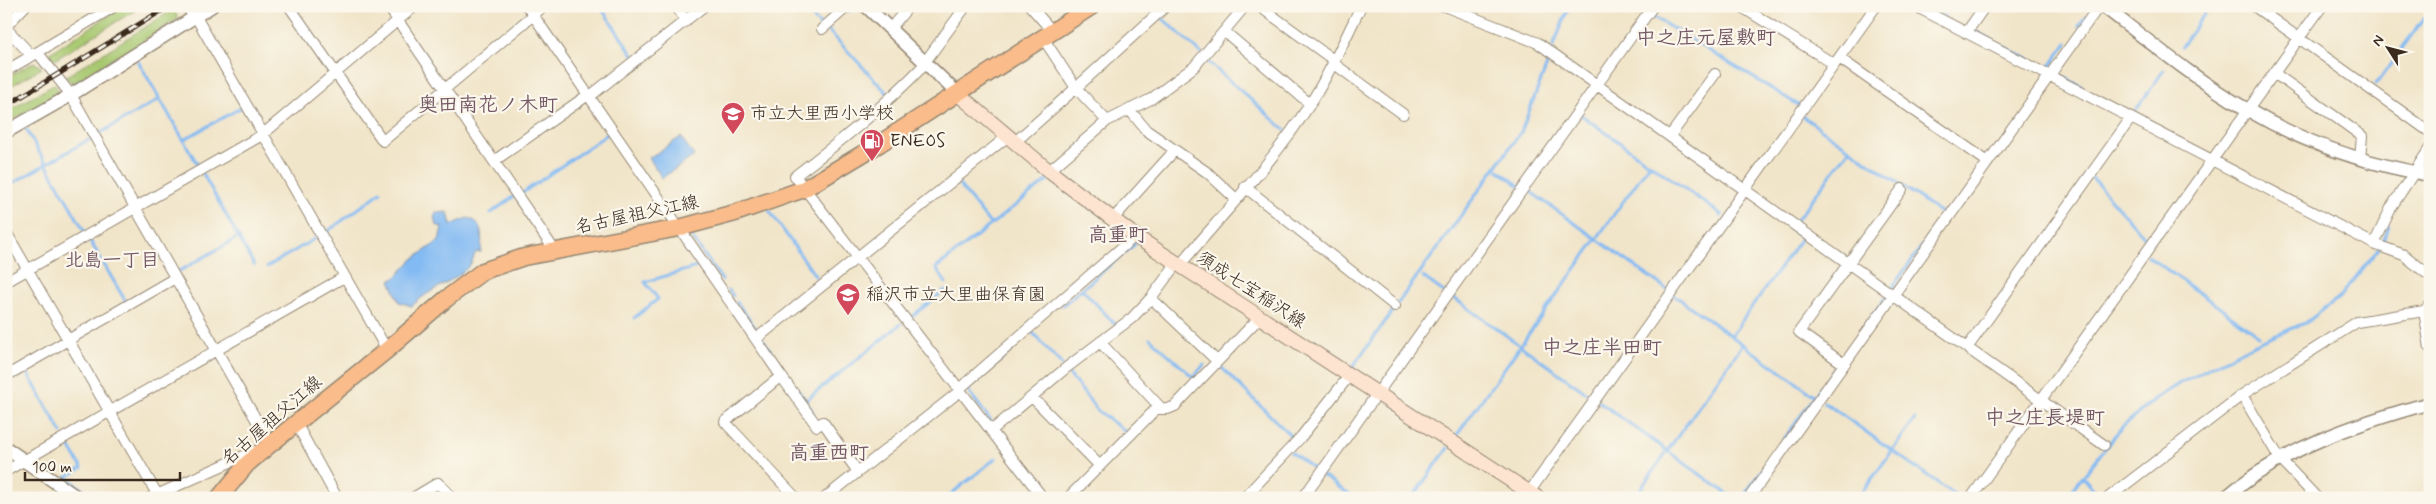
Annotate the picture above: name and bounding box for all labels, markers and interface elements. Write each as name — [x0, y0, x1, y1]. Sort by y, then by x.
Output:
north arrow — [2364, 22, 2414, 72]
district label: 中之庄元屋敷町 — [1636, 25, 1776, 52]
text: N — [2368, 32, 2388, 50]
district label: 奥田南花ノ木町 — [418, 92, 558, 119]
school or university icon: 市立大里西小学校 — [720, 101, 746, 135]
place label: 市立大里西小学校 — [750, 102, 894, 126]
fuel station icon: ENEOS — [859, 128, 885, 162]
place label: ENEOS — [890, 129, 945, 153]
street label: 名古屋祖父江線 — [573, 190, 701, 240]
district label: 高重町 — [1088, 222, 1148, 249]
street label: 須成七宝稲沢線 — [1192, 246, 1310, 334]
district label: 北島一丁目 — [64, 248, 160, 273]
school or university icon: 稲沢市立大里曲保育園 — [835, 282, 861, 316]
place label: 稲沢市立大里曲保育園 — [866, 283, 1046, 307]
district label: 中之庄半田町 — [1542, 335, 1662, 362]
street label: 名古屋祖父江線 — [217, 371, 327, 471]
district label: 中之庄長堤町 — [1985, 405, 2105, 432]
district label: 高重西町 — [789, 440, 869, 467]
scale bar — [25, 449, 180, 481]
text: 100 m — [32, 458, 72, 478]

